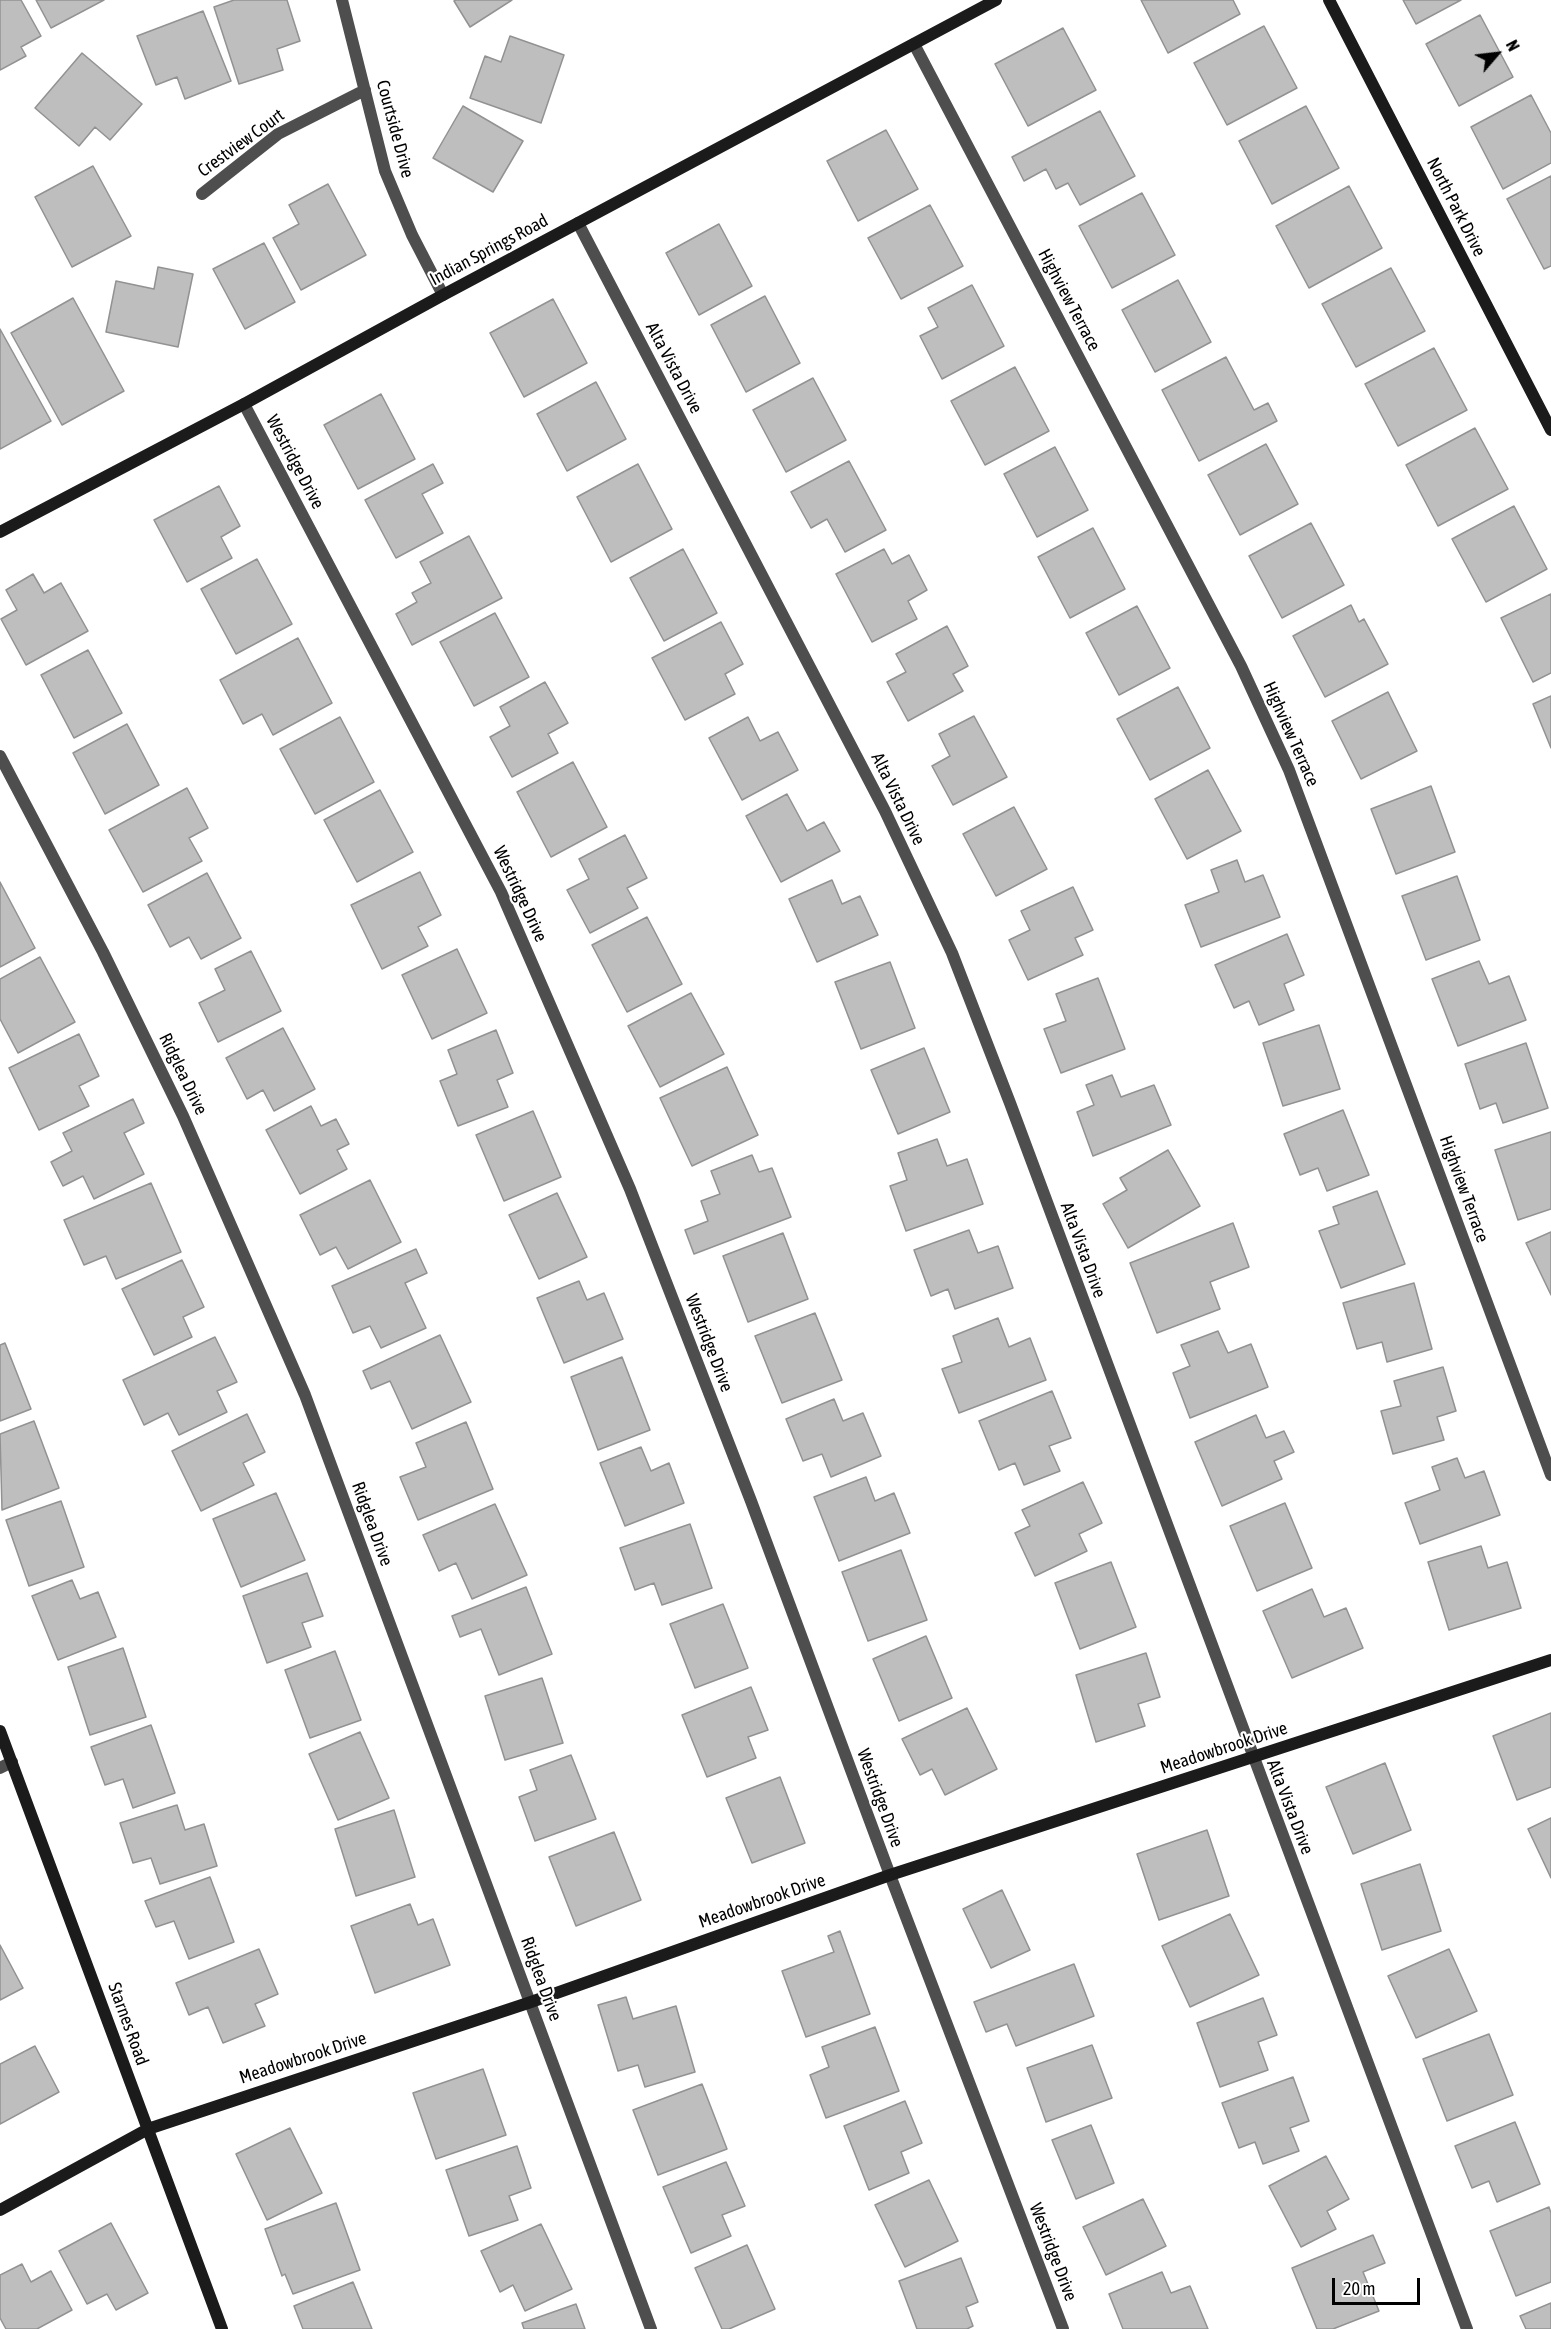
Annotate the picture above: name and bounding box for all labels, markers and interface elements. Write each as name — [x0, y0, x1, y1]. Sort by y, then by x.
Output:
north arrow — [1467, 24, 1527, 84]
text: N — [1503, 37, 1523, 54]
street label: Courtside Drive — [372, 78, 418, 180]
street label: Crestview Court — [194, 104, 288, 182]
street label: North Park Drive — [1422, 154, 1490, 260]
street label: Indian Springs Road — [426, 210, 552, 290]
street label: Highview Terrace — [1033, 245, 1105, 355]
street label: Alta Vista Drive — [641, 319, 707, 417]
street label: Westridge Drive — [261, 411, 329, 513]
street label: Highview Terrace — [1258, 678, 1324, 790]
street label: Alta Vista Drive — [866, 749, 930, 849]
street label: Westridge Drive — [488, 843, 552, 945]
street label: Ridglea Drive — [154, 1030, 212, 1118]
street label: Highview Terrace — [1435, 1133, 1493, 1245]
street label: Alta Vista Drive — [1056, 1199, 1110, 1301]
street label: Westridge Drive — [680, 1291, 738, 1395]
street label: Ridglea Drive — [347, 1479, 397, 1569]
street label: Meadowbrook Drive — [1158, 1717, 1290, 1779]
street label: Westridge Drive — [852, 1746, 908, 1850]
street label: Alta Vista Drive — [1262, 1757, 1318, 1857]
street label: Meadowbrook Drive — [696, 1869, 828, 1933]
street label: Ridglea Drive — [516, 1934, 566, 2024]
street label: Starnes Road — [103, 1980, 153, 2068]
street label: Meadowbrook Drive — [237, 2027, 369, 2089]
street label: Westridge Drive — [1024, 2200, 1082, 2304]
scale bar — [1335, 2266, 1424, 2304]
text: 20 m — [1343, 2278, 1375, 2299]

